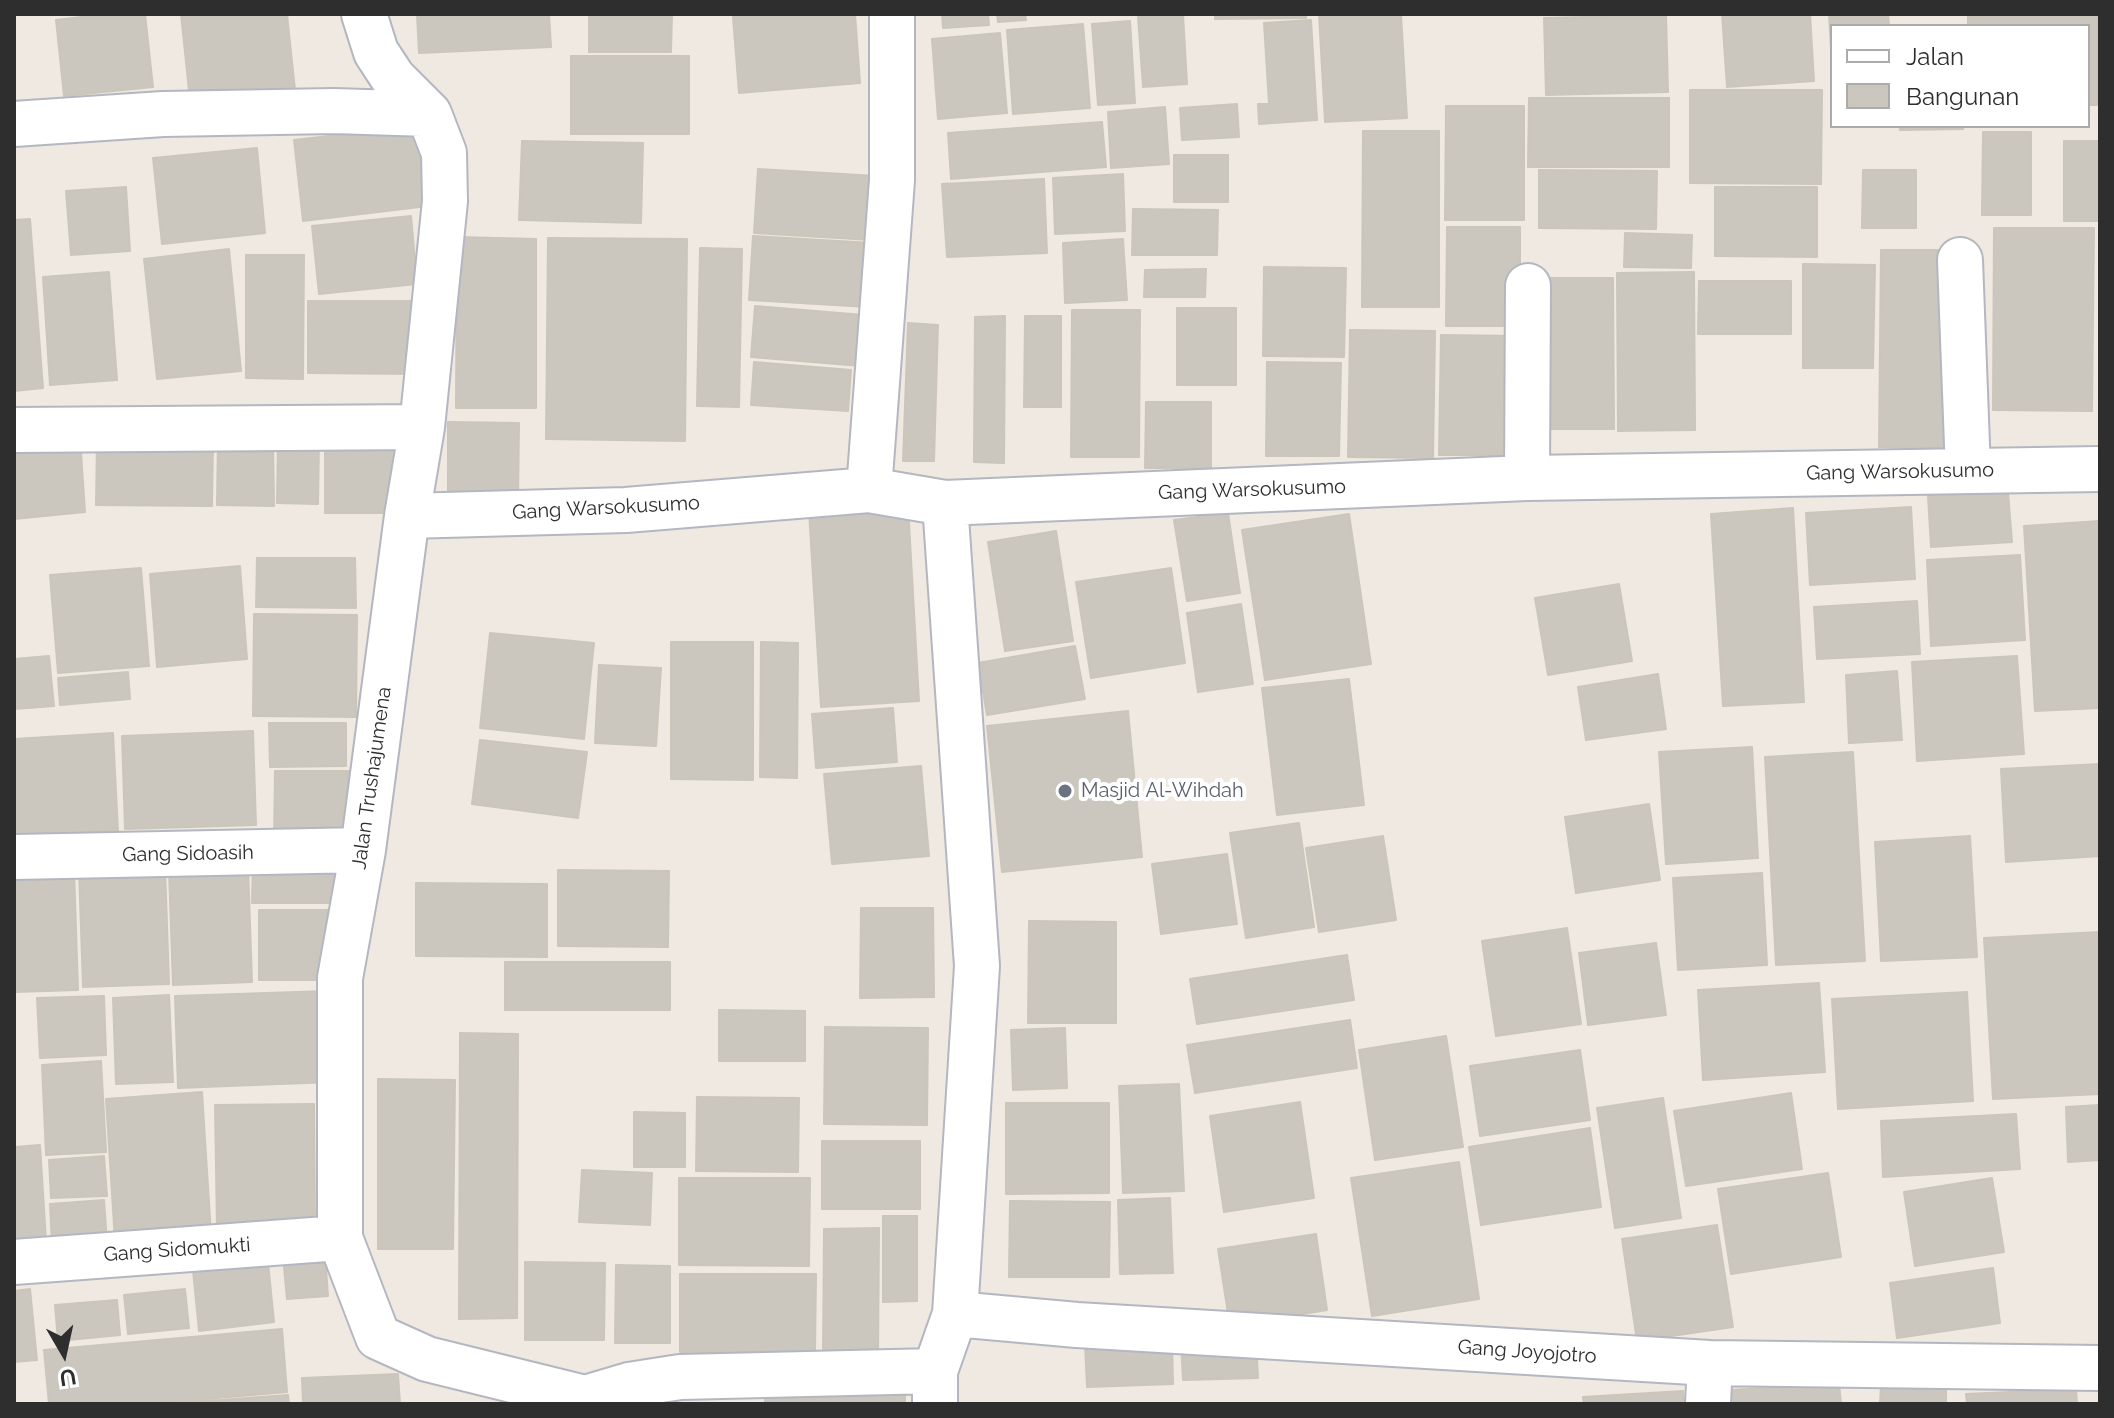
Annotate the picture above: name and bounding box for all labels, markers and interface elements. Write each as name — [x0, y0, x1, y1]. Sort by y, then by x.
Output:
legend — [1830, 24, 2090, 128]
text: Jalan — [1906, 42, 1964, 71]
text: Bangunan — [1906, 82, 2019, 111]
street label: Gang Warsokusumo — [1806, 458, 1994, 486]
street label: Gang Warsokusumo — [1158, 475, 1346, 505]
street label: Gang Warsokusumo — [512, 491, 700, 525]
street label: Jalan Trushajumena — [347, 685, 397, 871]
place label: Masjid Al-Wihdah — [1081, 779, 1244, 803]
marker: Masjid Al-Wihdah — [1056, 782, 1074, 800]
street label: Gang Sidoasih — [122, 841, 254, 867]
street label: Gang Sidomukti — [103, 1233, 251, 1267]
north arrow — [24, 1314, 104, 1394]
street label: Gang Joyojotro — [1457, 1335, 1597, 1369]
text: U — [58, 1364, 78, 1392]

